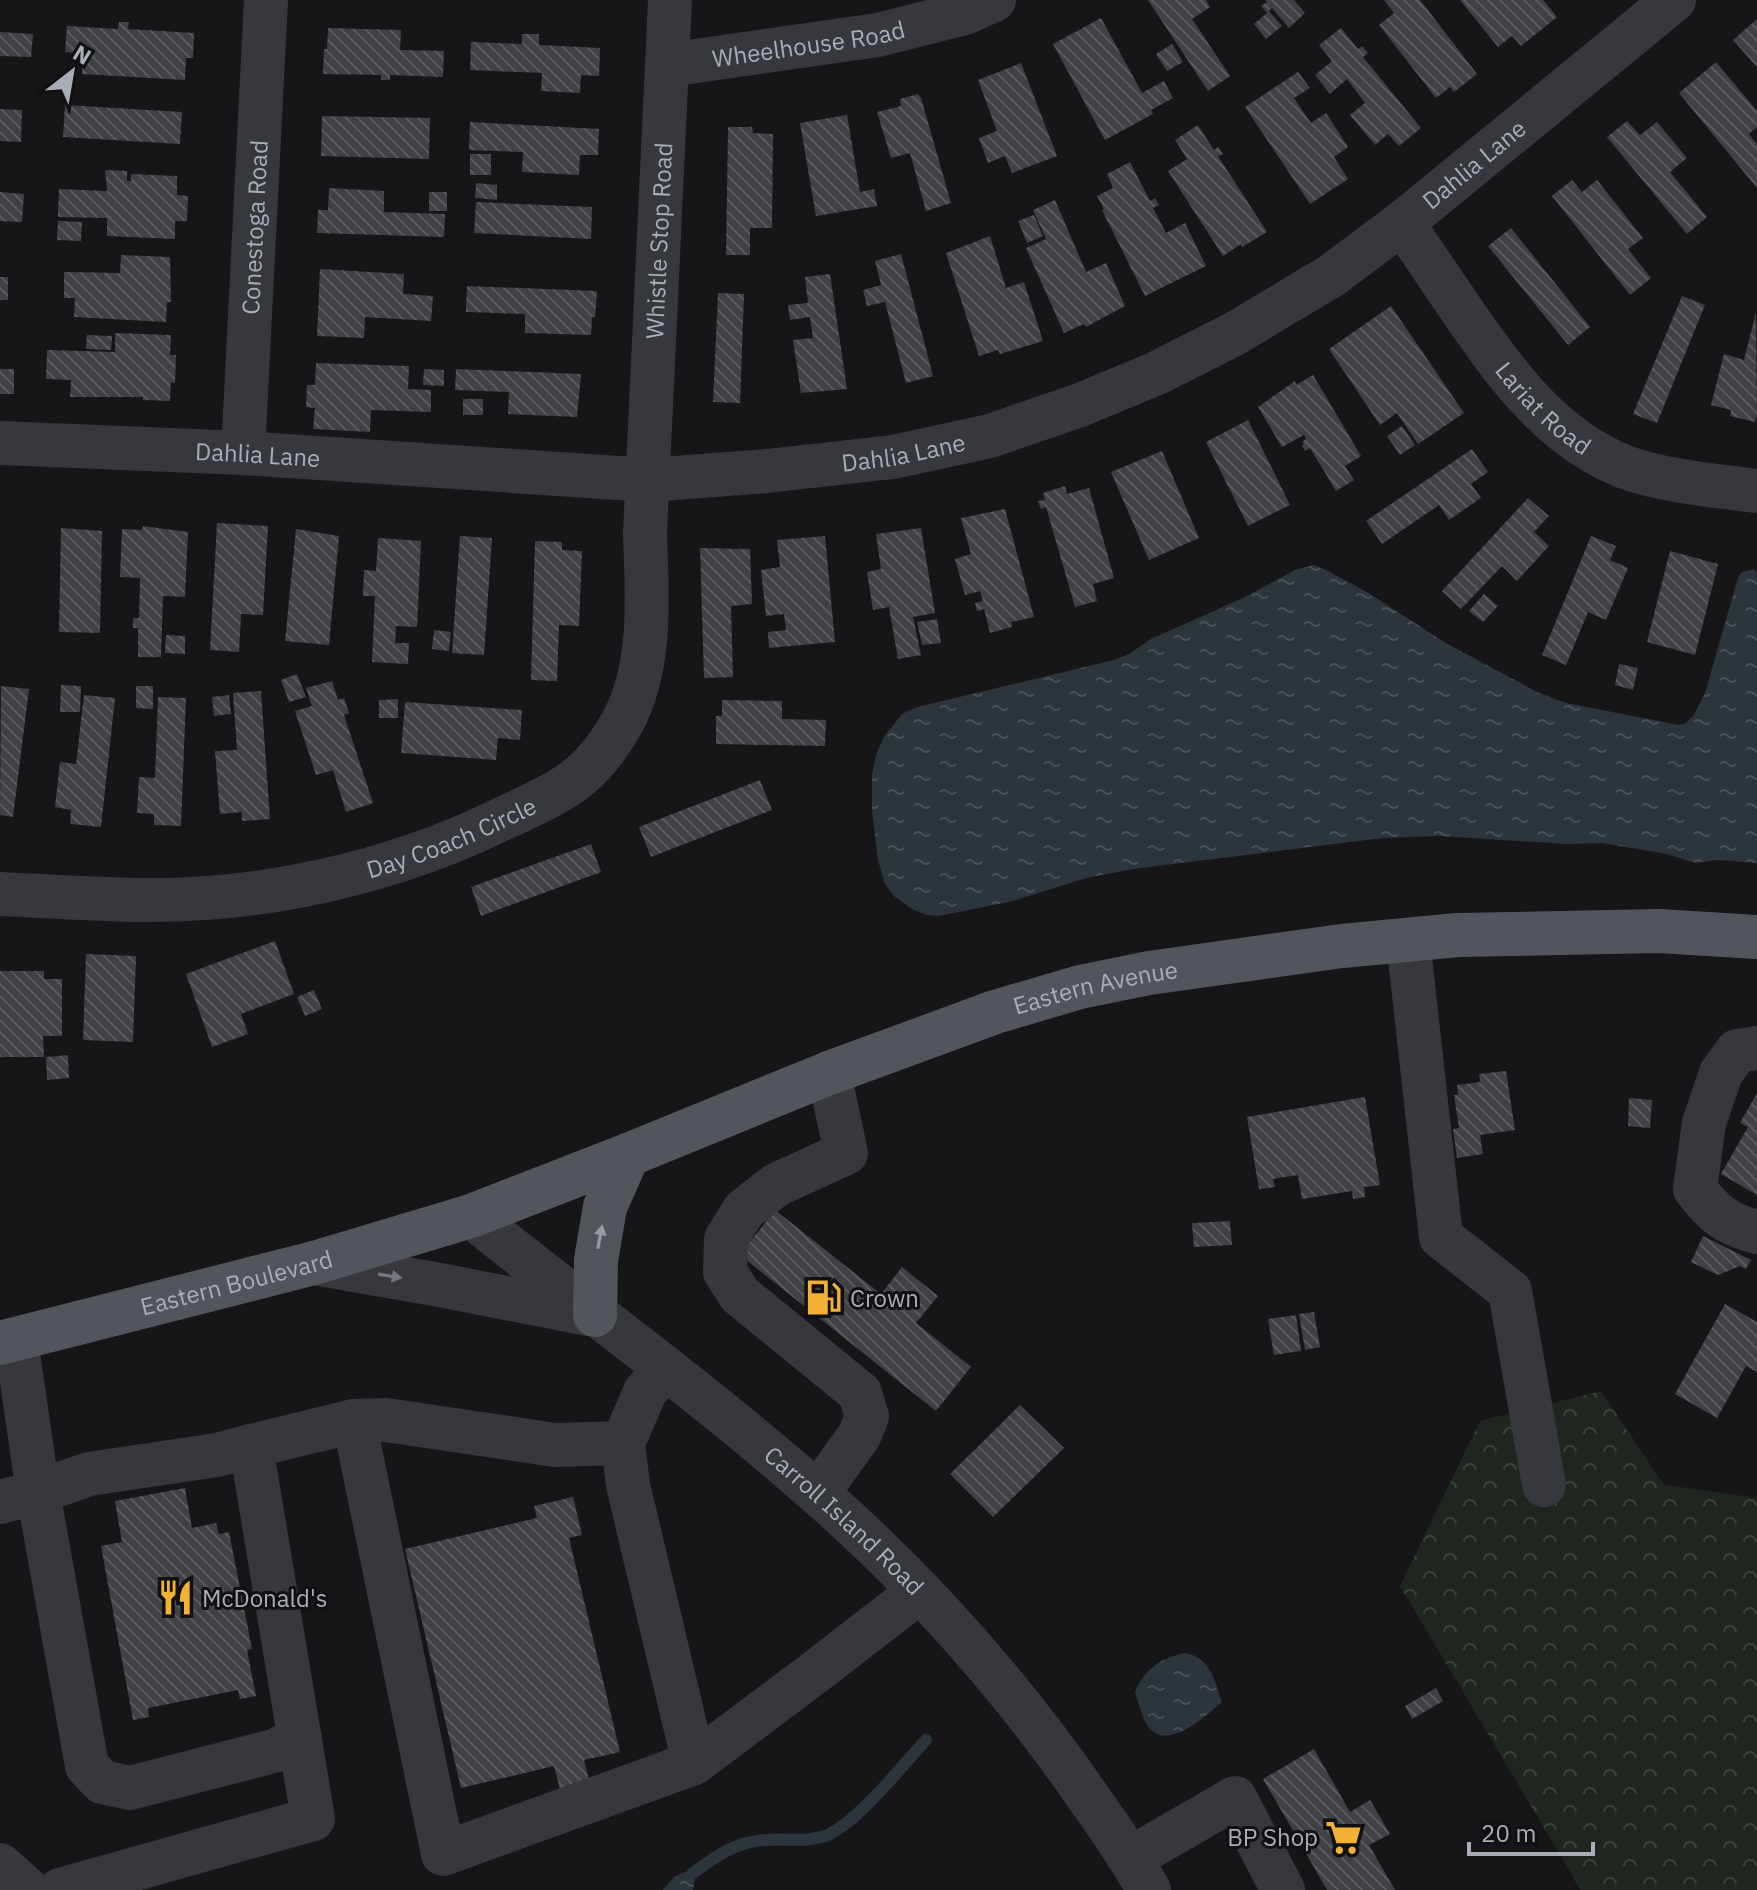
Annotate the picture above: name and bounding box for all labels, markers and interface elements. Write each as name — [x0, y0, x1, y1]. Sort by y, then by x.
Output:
street label: Wheelhouse Road — [710, 13, 908, 75]
north arrow — [32, 32, 112, 112]
text: N — [68, 38, 97, 71]
street label: Dahlia Lane — [1415, 112, 1533, 216]
street label: Conestoga Road — [234, 139, 275, 315]
street label: Whistle Stop Road — [638, 142, 679, 340]
street label: Lariat Road — [1488, 355, 1597, 462]
street label: Dahlia Lane — [840, 426, 968, 479]
street label: Dahlia Lane — [195, 435, 321, 474]
street label: Day Coach Circle — [363, 789, 541, 885]
street label: Eastern Avenue — [1009, 953, 1180, 1022]
one-way arrow — [594, 1225, 606, 1250]
street label: Eastern Boulevard — [137, 1242, 336, 1323]
one-way arrow — [378, 1271, 403, 1283]
fuel station icon: Crown — [805, 1279, 843, 1317]
place label: Crown — [850, 1282, 919, 1314]
street label: Carroll Island Road — [758, 1439, 931, 1602]
restaurant icon: McDonald's — [157, 1579, 195, 1617]
place label: McDonald's — [202, 1582, 328, 1614]
scale bar — [1469, 1806, 1593, 1856]
text: 20 m — [1481, 1817, 1536, 1849]
supermarket icon: BP Shop — [1325, 1818, 1363, 1856]
place label: BP Shop — [1227, 1821, 1318, 1853]

